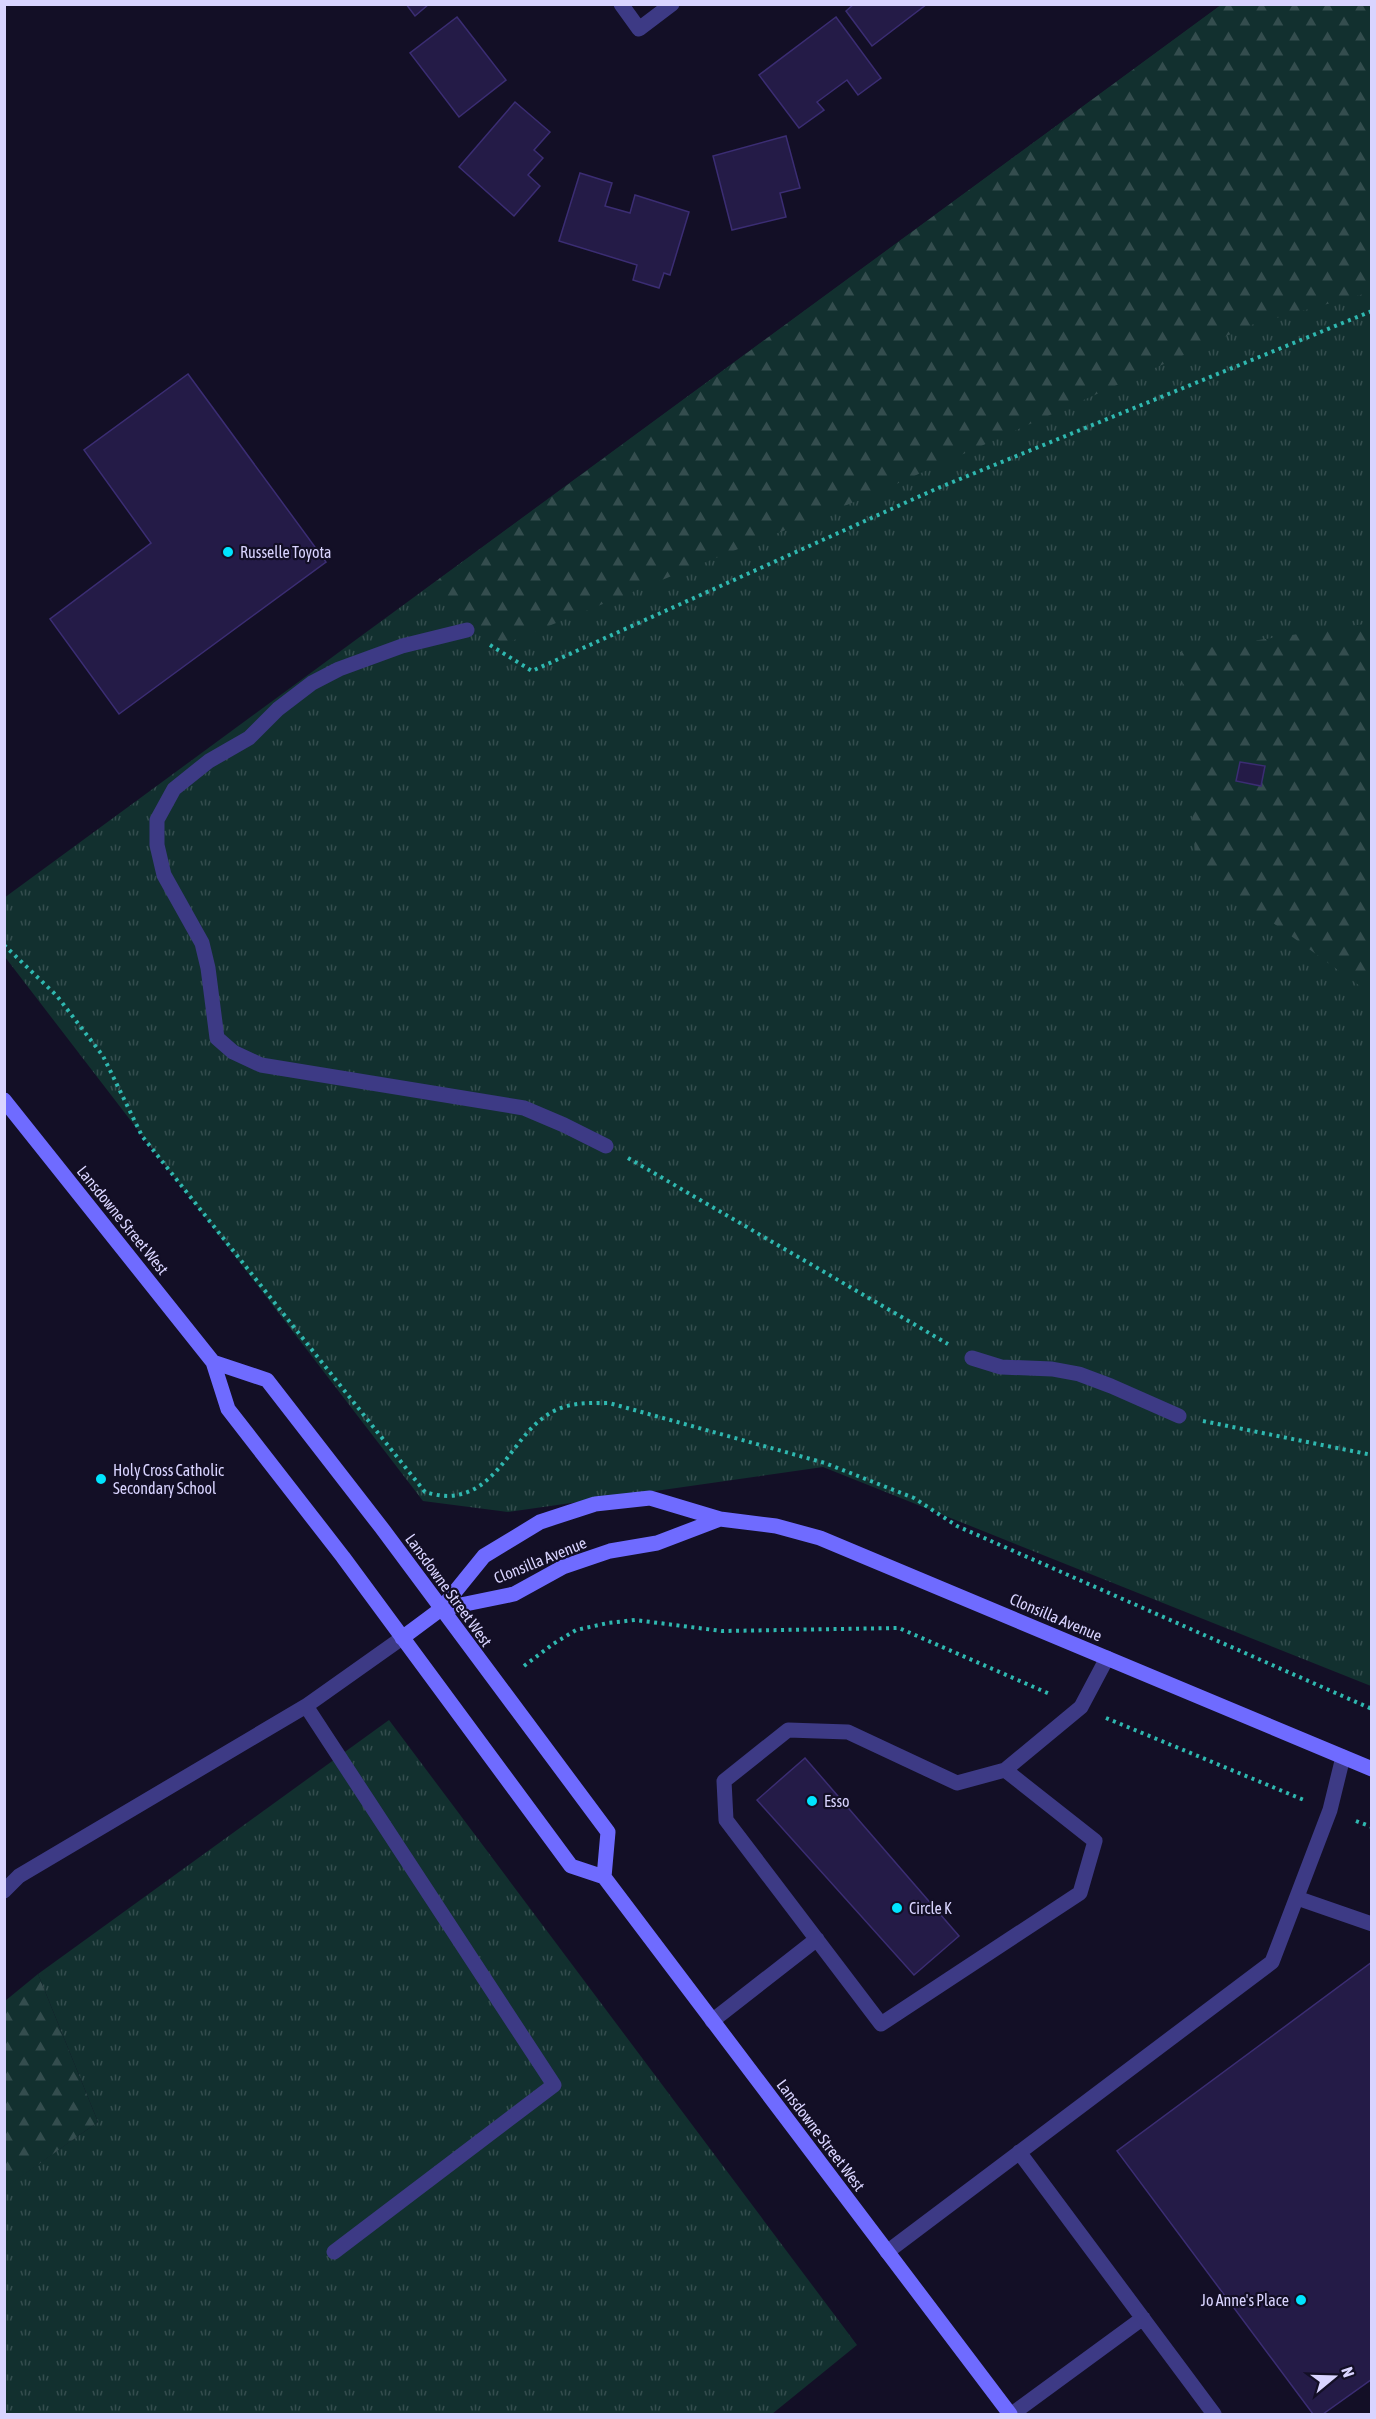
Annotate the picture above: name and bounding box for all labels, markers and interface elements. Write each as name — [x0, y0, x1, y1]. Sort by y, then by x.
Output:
place label: Russelle Toyota — [240, 543, 332, 562]
marker: Russelle Toyota — [221, 545, 235, 559]
street label: Lansdowne Street West — [74, 1162, 173, 1278]
place label: Holy Cross Catholic Secondary School — [113, 1461, 224, 1498]
marker: Holy Cross Catholic Secondary School — [94, 1472, 108, 1486]
street label: Lansdowne Street West — [402, 1530, 496, 1650]
street label: Clonsilla Avenue — [491, 1533, 589, 1587]
street label: Clonsilla Avenue — [1007, 1590, 1105, 1644]
place label: Esso — [824, 1792, 850, 1810]
marker: Esso — [805, 1794, 819, 1808]
place label: Circle K — [909, 1899, 952, 1917]
marker: Circle K — [890, 1901, 904, 1915]
street label: Lansdowne Street West — [773, 2076, 869, 2195]
place label: Jo Anne's Place — [1201, 2291, 1289, 2309]
marker: Jo Anne's Place — [1294, 2293, 1308, 2307]
north arrow — [1304, 2347, 1364, 2407]
text: N — [1338, 2365, 1358, 2380]

